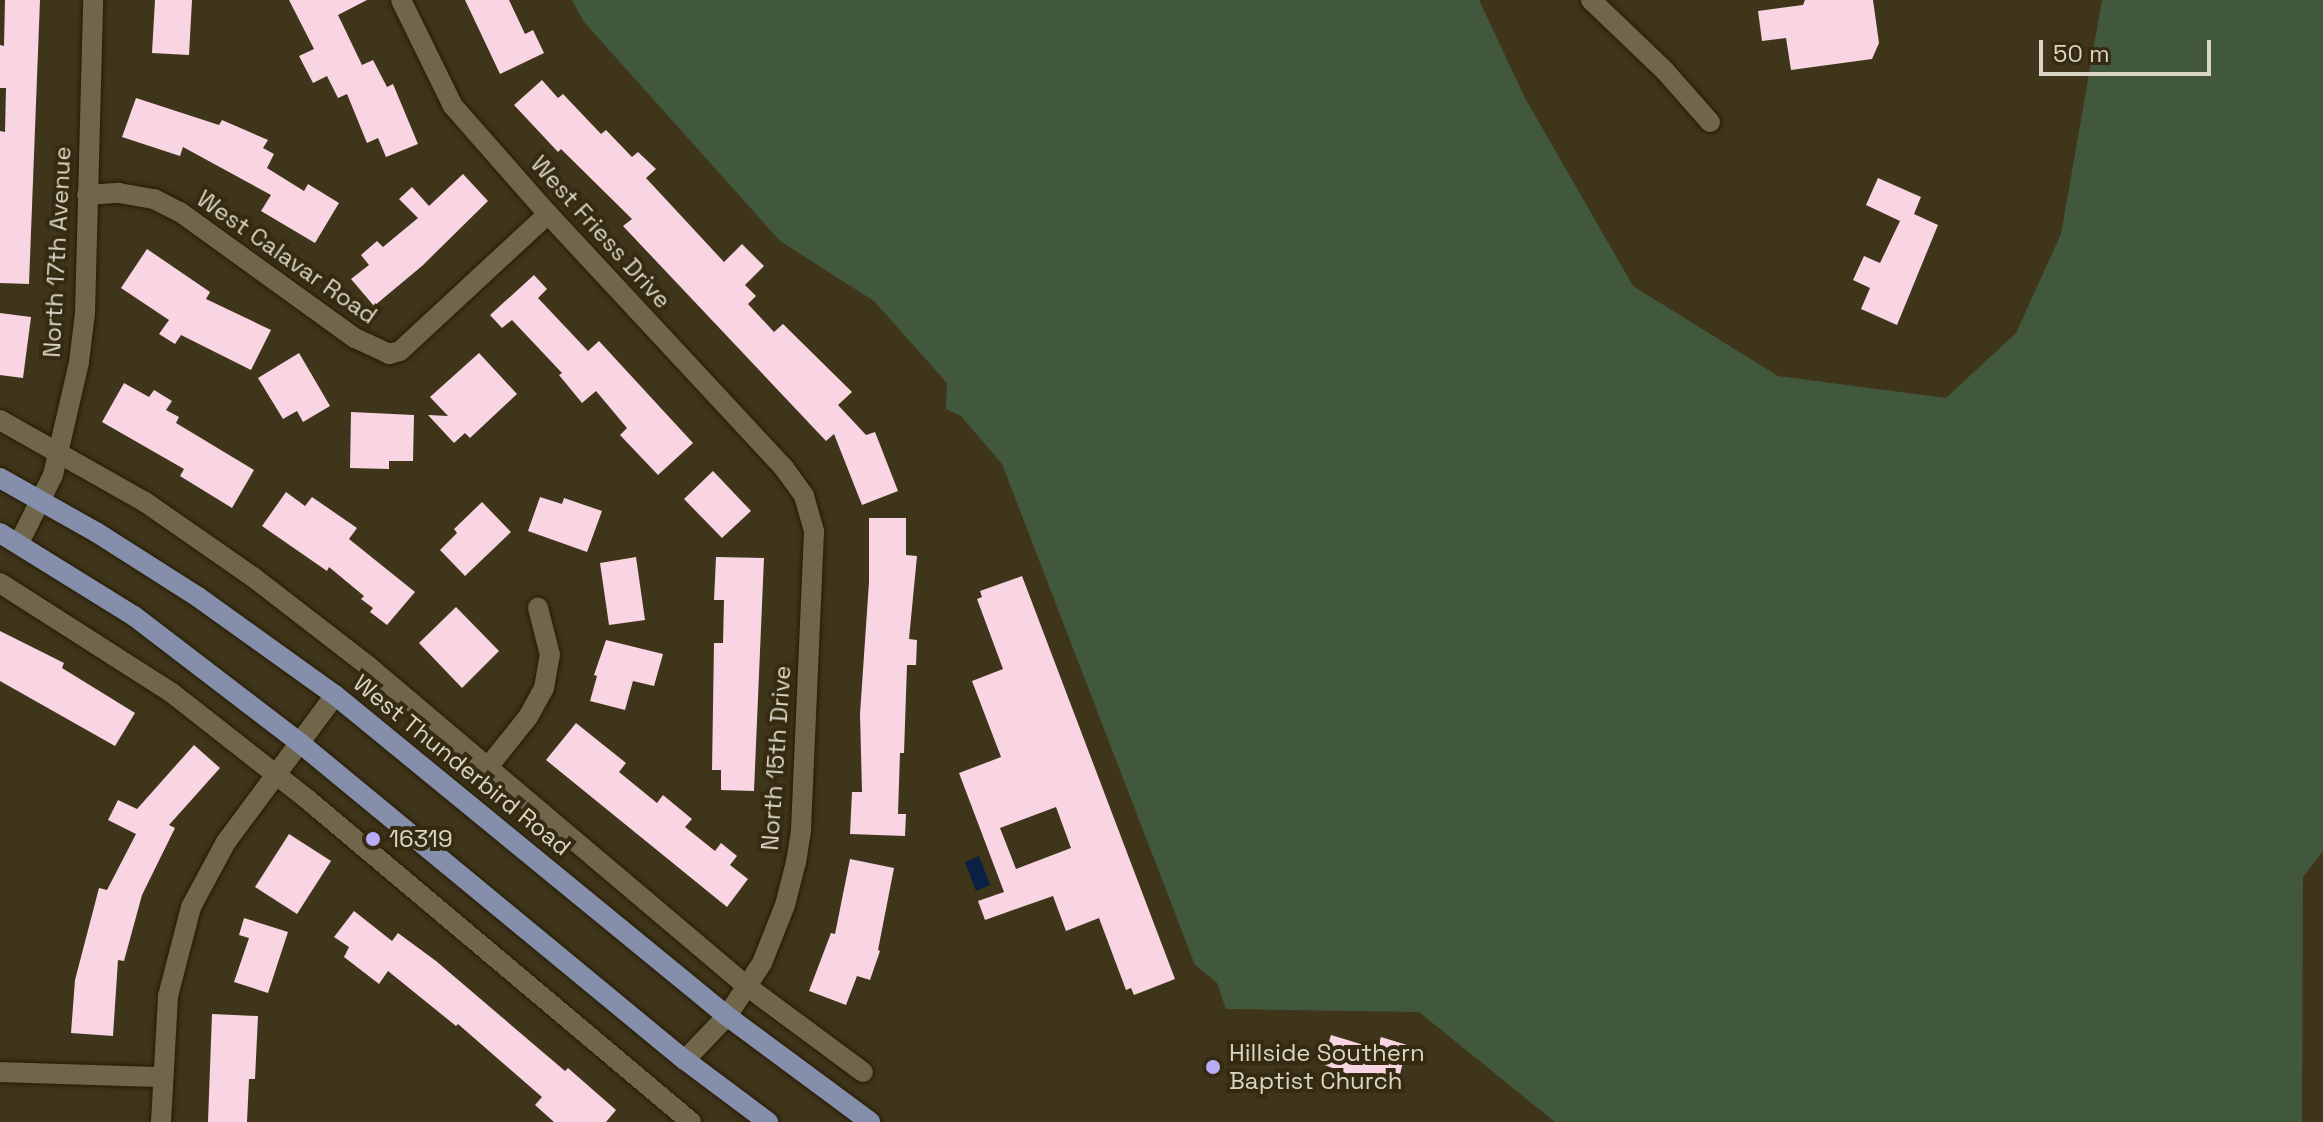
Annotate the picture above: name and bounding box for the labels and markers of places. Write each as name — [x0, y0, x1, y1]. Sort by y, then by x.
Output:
place label: 16319 — [389, 825, 453, 853]
marker: 16319 — [364, 830, 382, 848]
place label: Hillside Southern Baptist Church — [1229, 1039, 1425, 1095]
marker: Hillside Southern Baptist Church — [1204, 1058, 1222, 1076]

